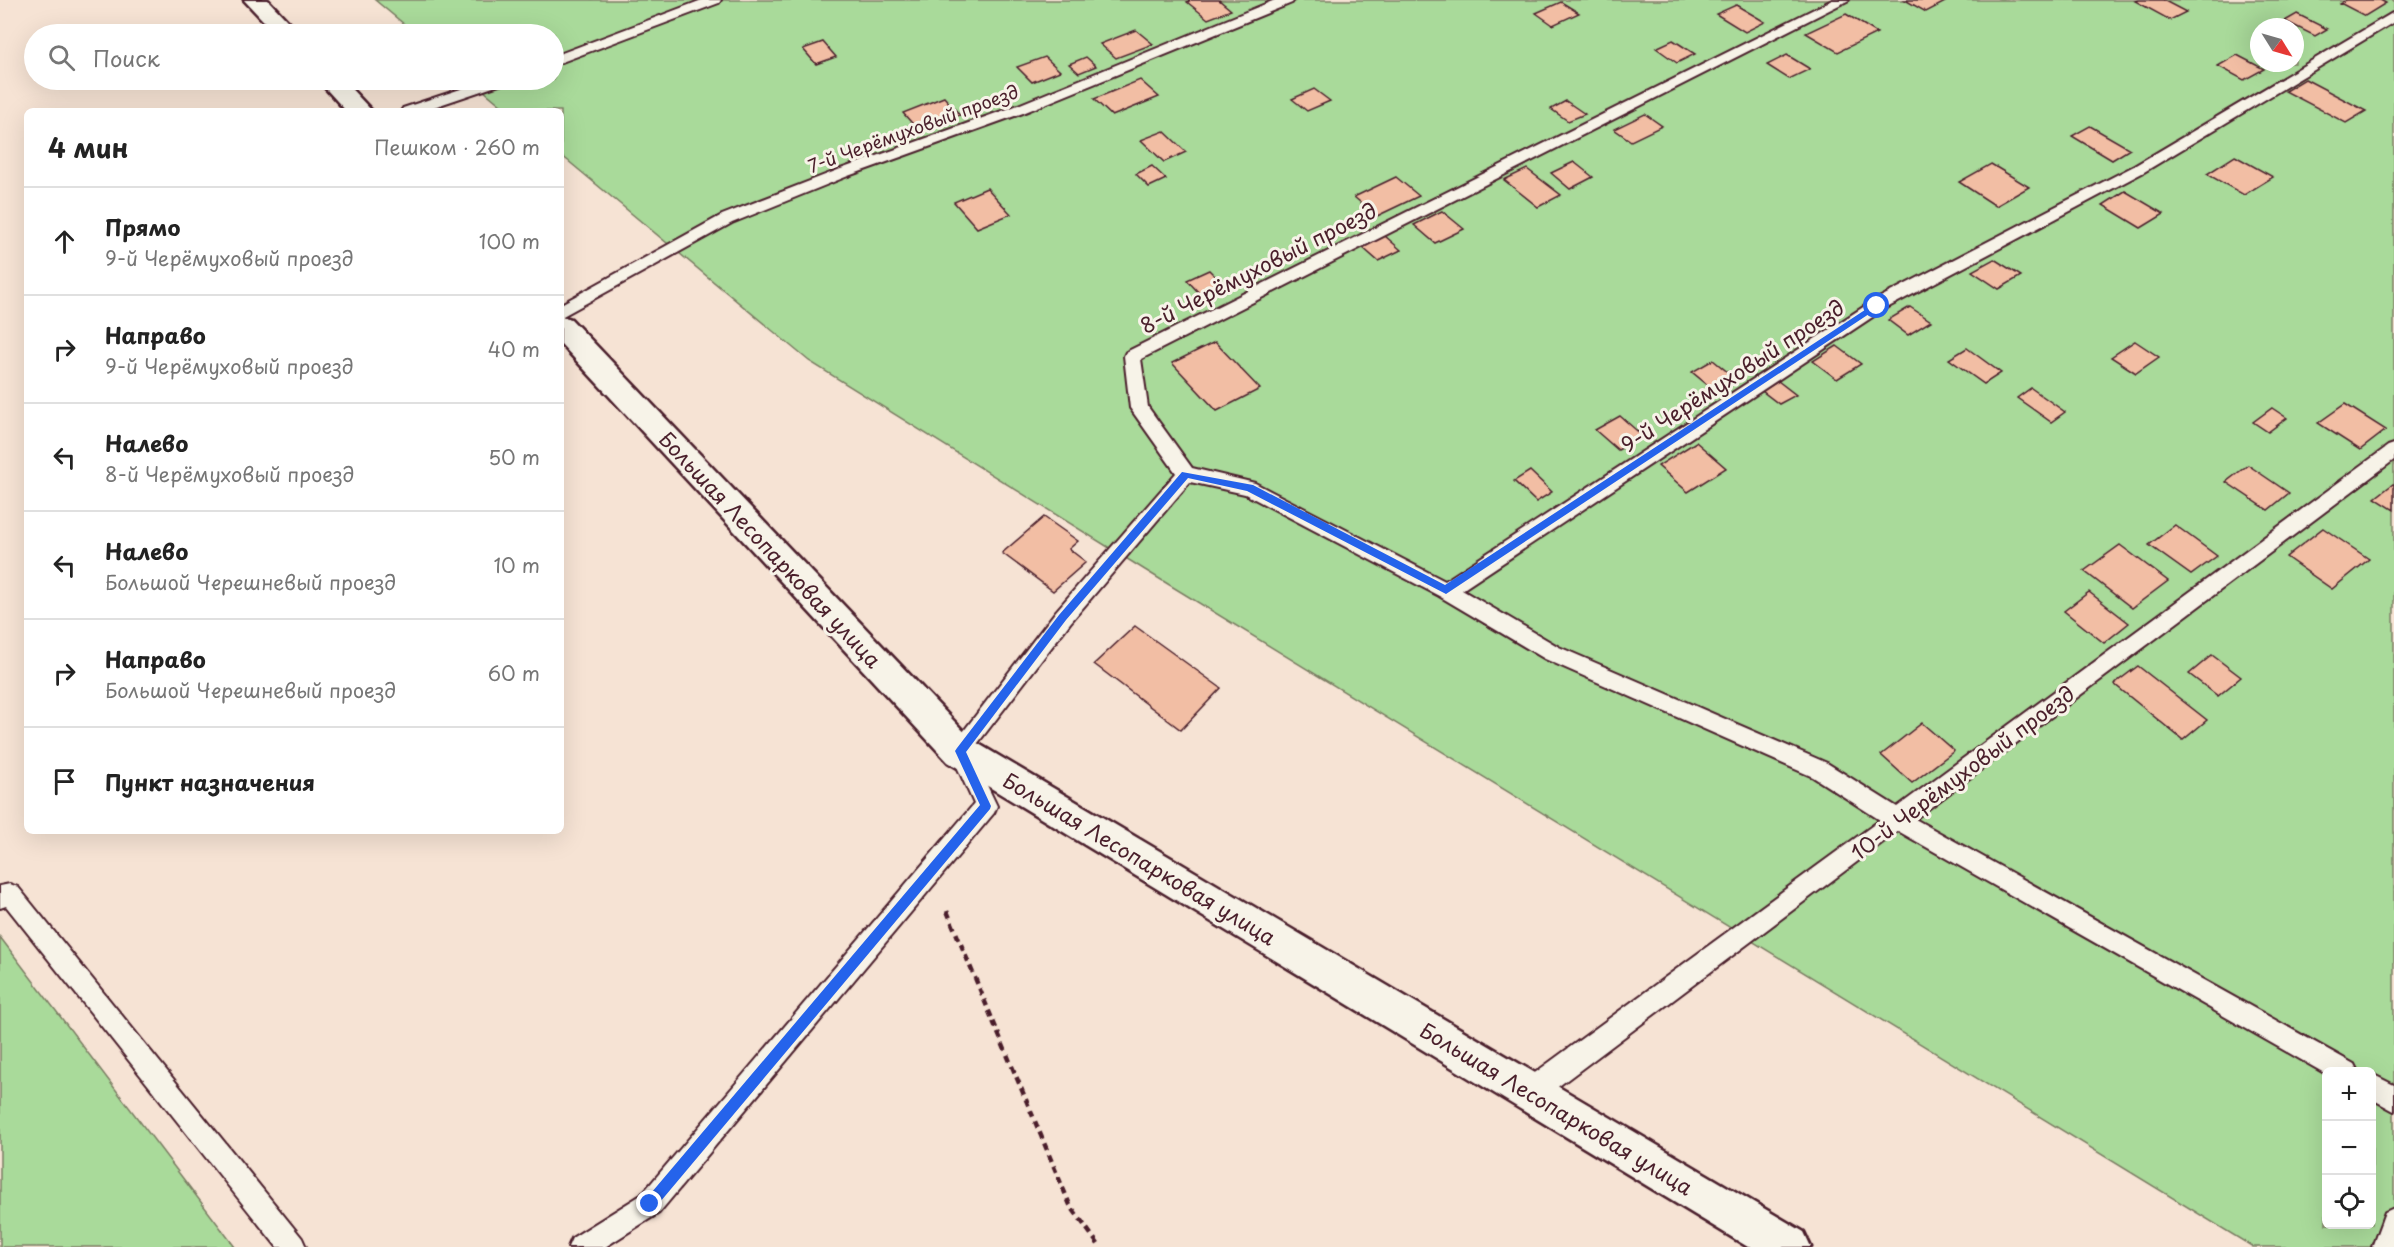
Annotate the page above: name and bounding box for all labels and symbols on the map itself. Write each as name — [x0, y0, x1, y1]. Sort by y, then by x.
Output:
north arrow — [2250, 18, 2304, 72]
street label: 7-й Черёмуховый проезд — [804, 77, 1022, 179]
street label: 8-й Черёмуховый проезд — [1134, 193, 1382, 341]
street label: 9-й Черёмуховый проезд — [1614, 291, 1850, 459]
route start — [1863, 292, 1889, 318]
street label: Большая Лесопарковая улица — [652, 423, 890, 675]
street label: 10-й Черёмуховый проезд — [1843, 677, 2081, 867]
street label: Большая Лесопарковая улица — [997, 764, 1283, 953]
street label: Большая Лесопарковая улица — [1414, 1014, 1700, 1203]
route end — [636, 1190, 662, 1216]

